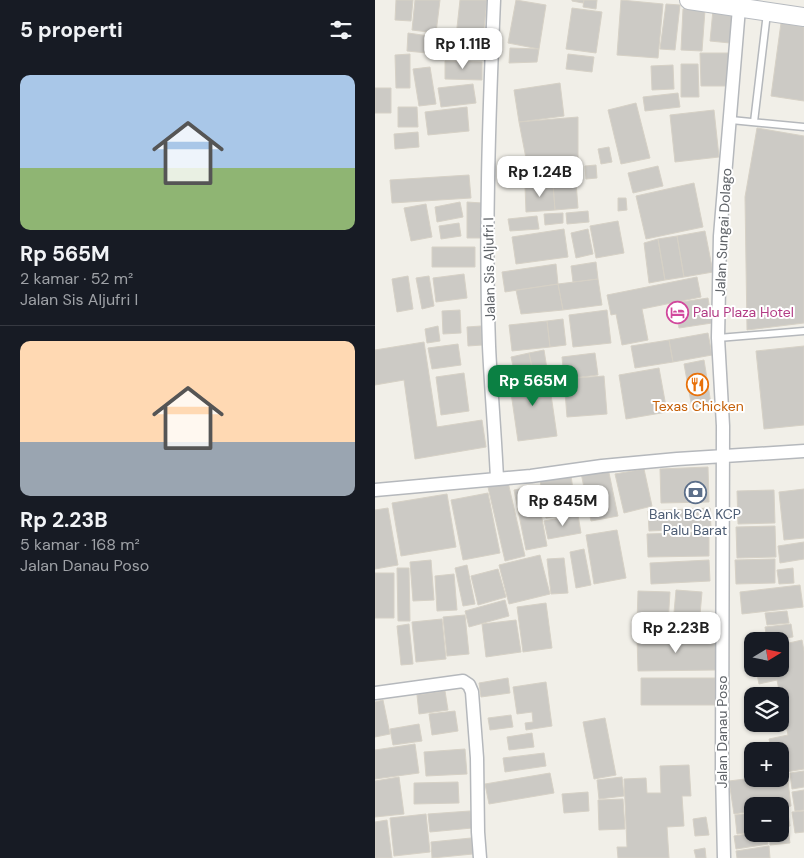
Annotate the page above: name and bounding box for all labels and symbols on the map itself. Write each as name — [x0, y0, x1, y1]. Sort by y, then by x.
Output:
pin: Rp 1.11B — [411, 28, 515, 70]
pin: Rp 1.24B — [488, 156, 592, 198]
street label: Jalan Sungai Dolago — [711, 167, 735, 297]
street label: Jalan Sis Aljufri I — [479, 217, 499, 321]
hotel icon: Palu Plaza Hotel — [665, 300, 689, 324]
place label: Palu Plaza Hotel — [693, 303, 794, 321]
pin: Rp 565M — [487, 364, 579, 407]
restaurant icon: Texas Chicken — [686, 372, 710, 396]
place label: Texas Chicken — [652, 397, 744, 415]
bank icon: Bank BCA KCP Palu Barat — [683, 480, 707, 504]
pin: Rp 845M — [517, 484, 609, 527]
place label: Bank BCA KCP Palu Barat — [649, 505, 741, 539]
pin: Rp 2.23B — [624, 612, 728, 654]
north arrow — [744, 632, 789, 678]
street label: Jalan Danau Poso — [713, 675, 731, 789]

